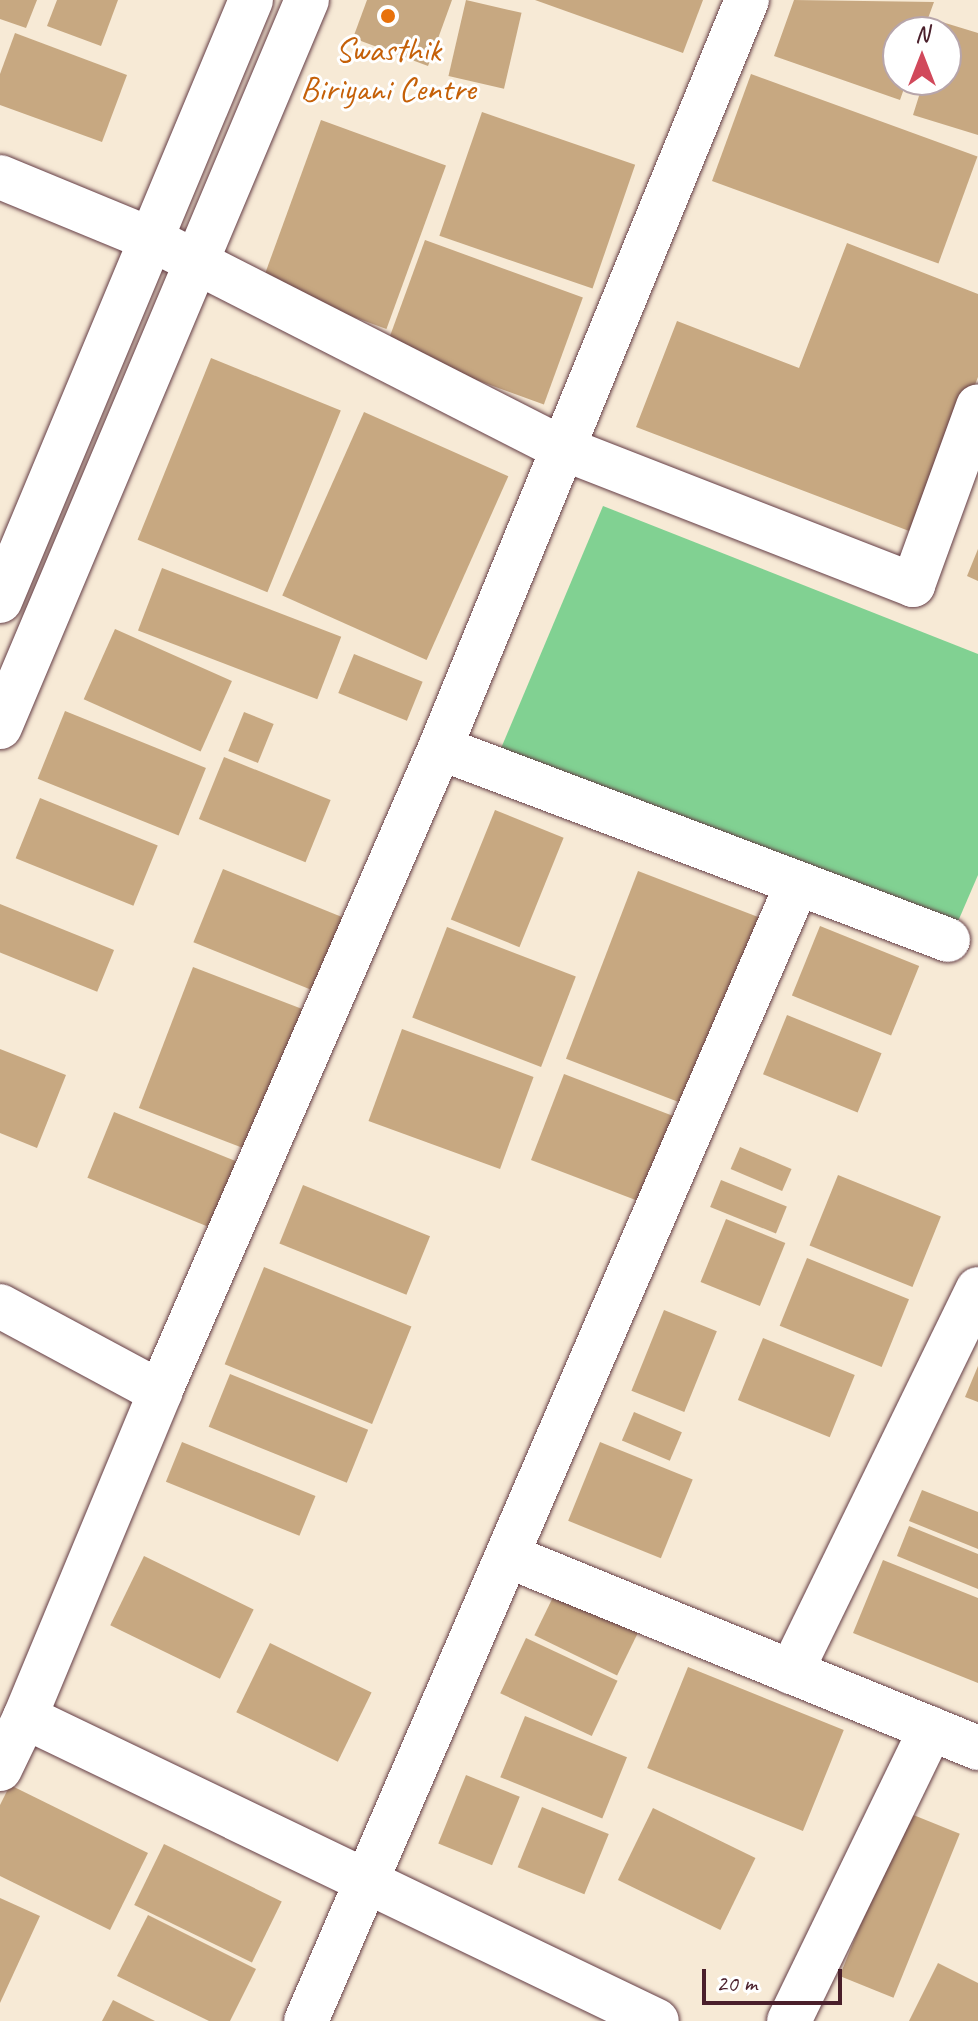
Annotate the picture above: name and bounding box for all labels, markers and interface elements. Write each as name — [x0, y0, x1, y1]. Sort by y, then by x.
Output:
marker: Swasthik Biriyani Centre — [379, 7, 397, 25]
north arrow — [882, 16, 962, 96]
text: N — [915, 20, 929, 48]
place label: Swasthik Biriyani Centre — [300, 29, 476, 108]
scale bar — [706, 1953, 846, 2003]
text: 20 m — [716, 1968, 757, 1998]

